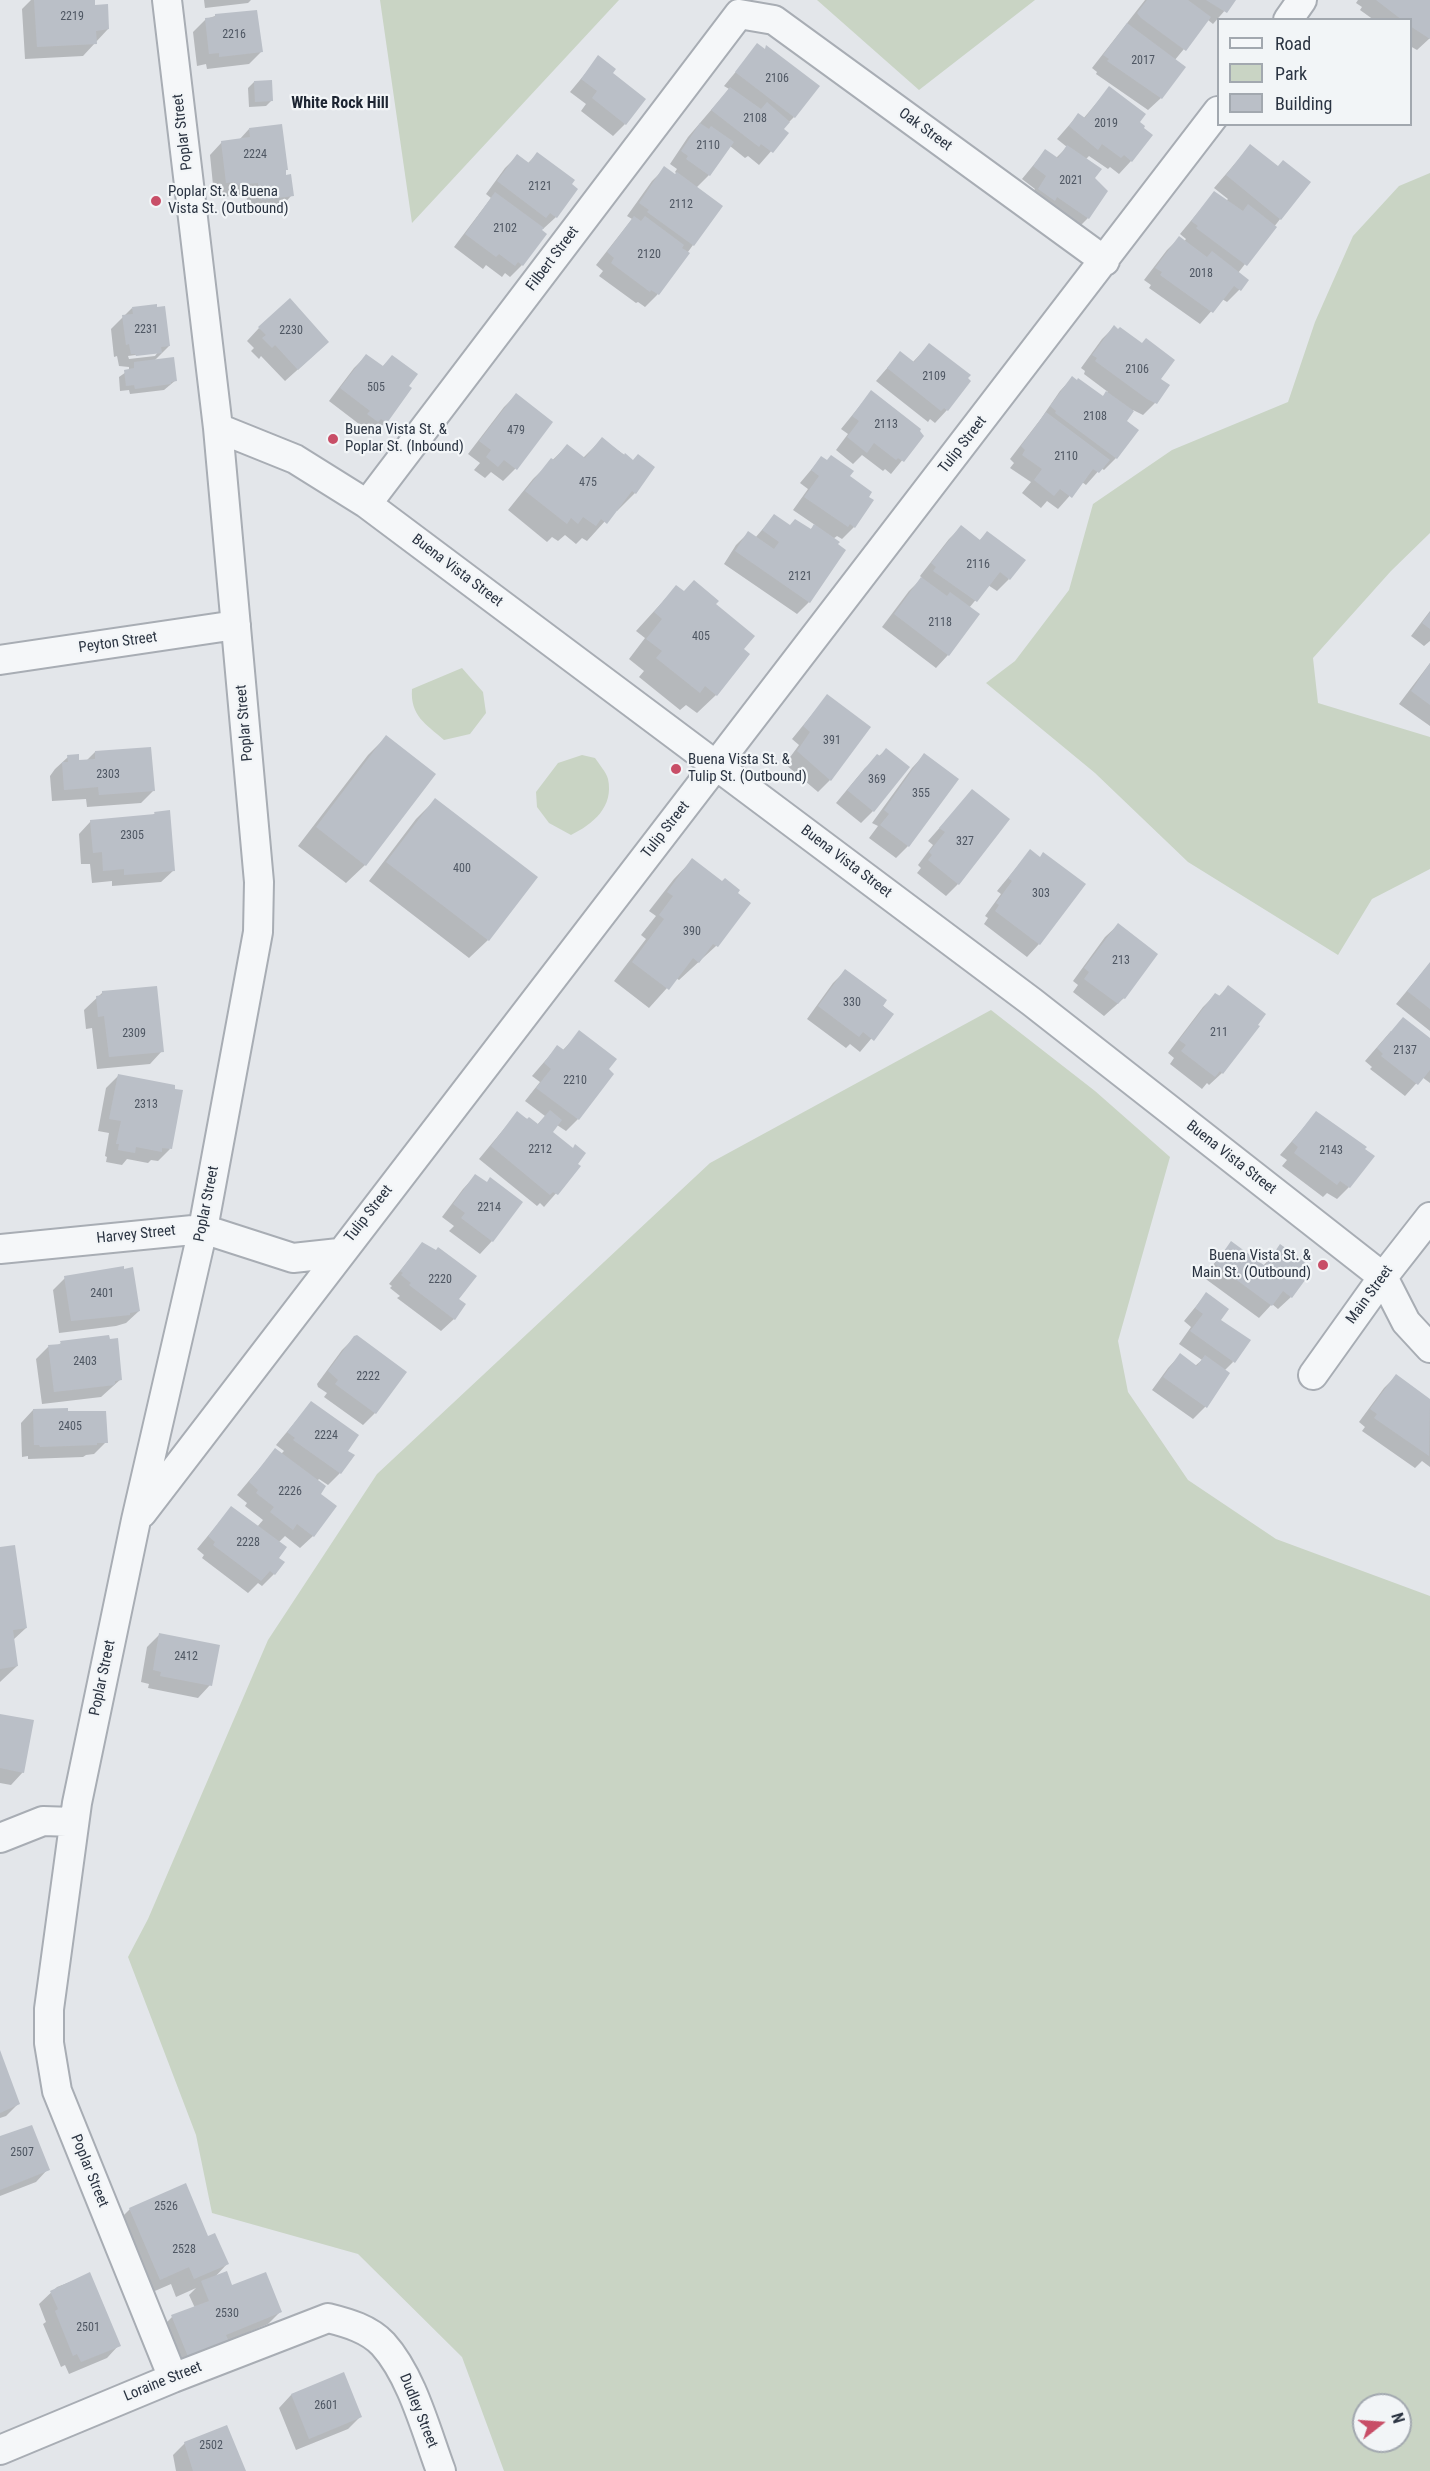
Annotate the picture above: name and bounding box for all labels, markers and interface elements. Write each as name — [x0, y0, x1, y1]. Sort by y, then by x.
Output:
house number: 2219 — [60, 10, 84, 24]
legend — [1217, 18, 1412, 126]
house number: 2216 — [222, 28, 246, 42]
text: Road — [1275, 33, 1311, 54]
house number: 2017 — [1131, 54, 1155, 68]
text: Park — [1275, 63, 1307, 84]
house number: 2106 — [765, 72, 789, 86]
street label: Poplar Street — [169, 93, 197, 171]
text: Building — [1275, 93, 1332, 114]
district label: White Rock Hill — [291, 94, 389, 114]
street label: Oak Street — [895, 105, 955, 155]
house number: 2108 — [743, 112, 767, 126]
house number: 2019 — [1094, 117, 1118, 131]
house number: 2110 — [696, 139, 720, 153]
house number: 2224 — [243, 148, 267, 162]
house number: 2021 — [1059, 174, 1083, 188]
house number: 2121 — [528, 180, 552, 194]
place label: Poplar St. & Buena Vista St. (Outbound) — [168, 183, 288, 218]
marker: Poplar St. & Buena Vista St. (Outbound) — [149, 194, 163, 208]
house number: 2112 — [669, 198, 693, 212]
house number: 2102 — [493, 222, 517, 236]
street label: Filbert Street — [523, 223, 583, 295]
house number: 2120 — [637, 248, 661, 262]
house number: 2018 — [1189, 267, 1213, 281]
house number: 2231 — [134, 323, 158, 337]
house number: 2230 — [279, 324, 303, 338]
house number: 2106 — [1125, 363, 1149, 377]
house number: 2109 — [922, 370, 946, 384]
house number: 505 — [367, 381, 385, 395]
house number: 2108 — [1083, 410, 1107, 424]
street label: Tulip Street — [935, 413, 991, 477]
house number: 2113 — [874, 418, 898, 432]
place label: Buena Vista St. & Poplar St. (Inbound) — [345, 421, 464, 456]
house number: 479 — [507, 424, 525, 438]
marker: Buena Vista St. & Poplar St. (Inbound) — [326, 432, 340, 446]
house number: 2110 — [1054, 450, 1078, 464]
house number: 475 — [579, 476, 597, 490]
street label: Buena Vista Street — [408, 531, 506, 611]
house number: 2116 — [966, 558, 990, 572]
house number: 2121 — [788, 570, 812, 584]
house number: 2118 — [928, 616, 952, 630]
street label: Peyton Street — [78, 629, 158, 657]
house number: 405 — [692, 630, 710, 644]
street label: Poplar Street — [233, 684, 257, 762]
house number: 391 — [823, 734, 841, 748]
place label: Buena Vista St. & Tulip St. (Outbound) — [688, 751, 807, 786]
marker: Buena Vista St. & Tulip St. (Outbound) — [669, 762, 683, 776]
house number: 2303 — [96, 768, 120, 782]
house number: 369 — [868, 773, 886, 787]
house number: 355 — [912, 787, 930, 801]
street label: Tulip Street — [638, 798, 694, 862]
street label: Buena Vista Street — [797, 822, 895, 902]
house number: 2305 — [120, 829, 144, 843]
house number: 327 — [956, 835, 974, 849]
house number: 400 — [453, 862, 471, 876]
house number: 303 — [1032, 887, 1050, 901]
house number: 390 — [683, 925, 701, 939]
house number: 213 — [1112, 954, 1130, 968]
house number: 330 — [843, 996, 861, 1010]
house number: 211 — [1210, 1026, 1228, 1040]
house number: 2309 — [122, 1027, 146, 1041]
house number: 2137 — [1393, 1044, 1417, 1058]
house number: 2210 — [563, 1074, 587, 1088]
house number: 2313 — [134, 1098, 158, 1112]
street label: Buena Vista Street — [1182, 1117, 1280, 1199]
house number: 2212 — [528, 1143, 552, 1157]
house number: 2143 — [1319, 1144, 1343, 1158]
street label: Poplar Street — [191, 1165, 223, 1243]
street label: Tulip Street — [341, 1182, 397, 1246]
house number: 2214 — [477, 1201, 501, 1215]
street label: Harvey Street — [96, 1222, 176, 1248]
place label: Buena Vista St. & Main St. (Outbound) — [1192, 1247, 1311, 1282]
marker: Buena Vista St. & Main St. (Outbound) — [1316, 1258, 1330, 1272]
street label: Main Street — [1343, 1262, 1397, 1328]
house number: 2220 — [428, 1273, 452, 1287]
house number: 2401 — [90, 1287, 114, 1301]
house number: 2403 — [73, 1355, 97, 1369]
house number: 2222 — [356, 1370, 380, 1384]
house number: 2405 — [58, 1420, 82, 1434]
house number: 2224 — [314, 1429, 338, 1443]
house number: 2226 — [278, 1485, 302, 1499]
house number: 2228 — [236, 1536, 260, 1550]
street label: Poplar Street — [86, 1639, 120, 1717]
house number: 2412 — [174, 1650, 198, 1664]
street label: Poplar Street — [66, 2132, 112, 2210]
house number: 2507 — [10, 2146, 34, 2160]
house number: 2526 — [154, 2200, 178, 2214]
house number: 2528 — [172, 2243, 196, 2257]
house number: 2530 — [215, 2307, 239, 2321]
house number: 2501 — [76, 2321, 100, 2335]
street label: Loraine Street — [121, 2358, 205, 2406]
street label: Dudley Street — [395, 2371, 441, 2451]
north arrow — [1352, 2393, 1412, 2453]
house number: 2601 — [314, 2399, 338, 2413]
text: N — [1387, 2411, 1408, 2426]
house number: 2502 — [199, 2439, 223, 2453]

